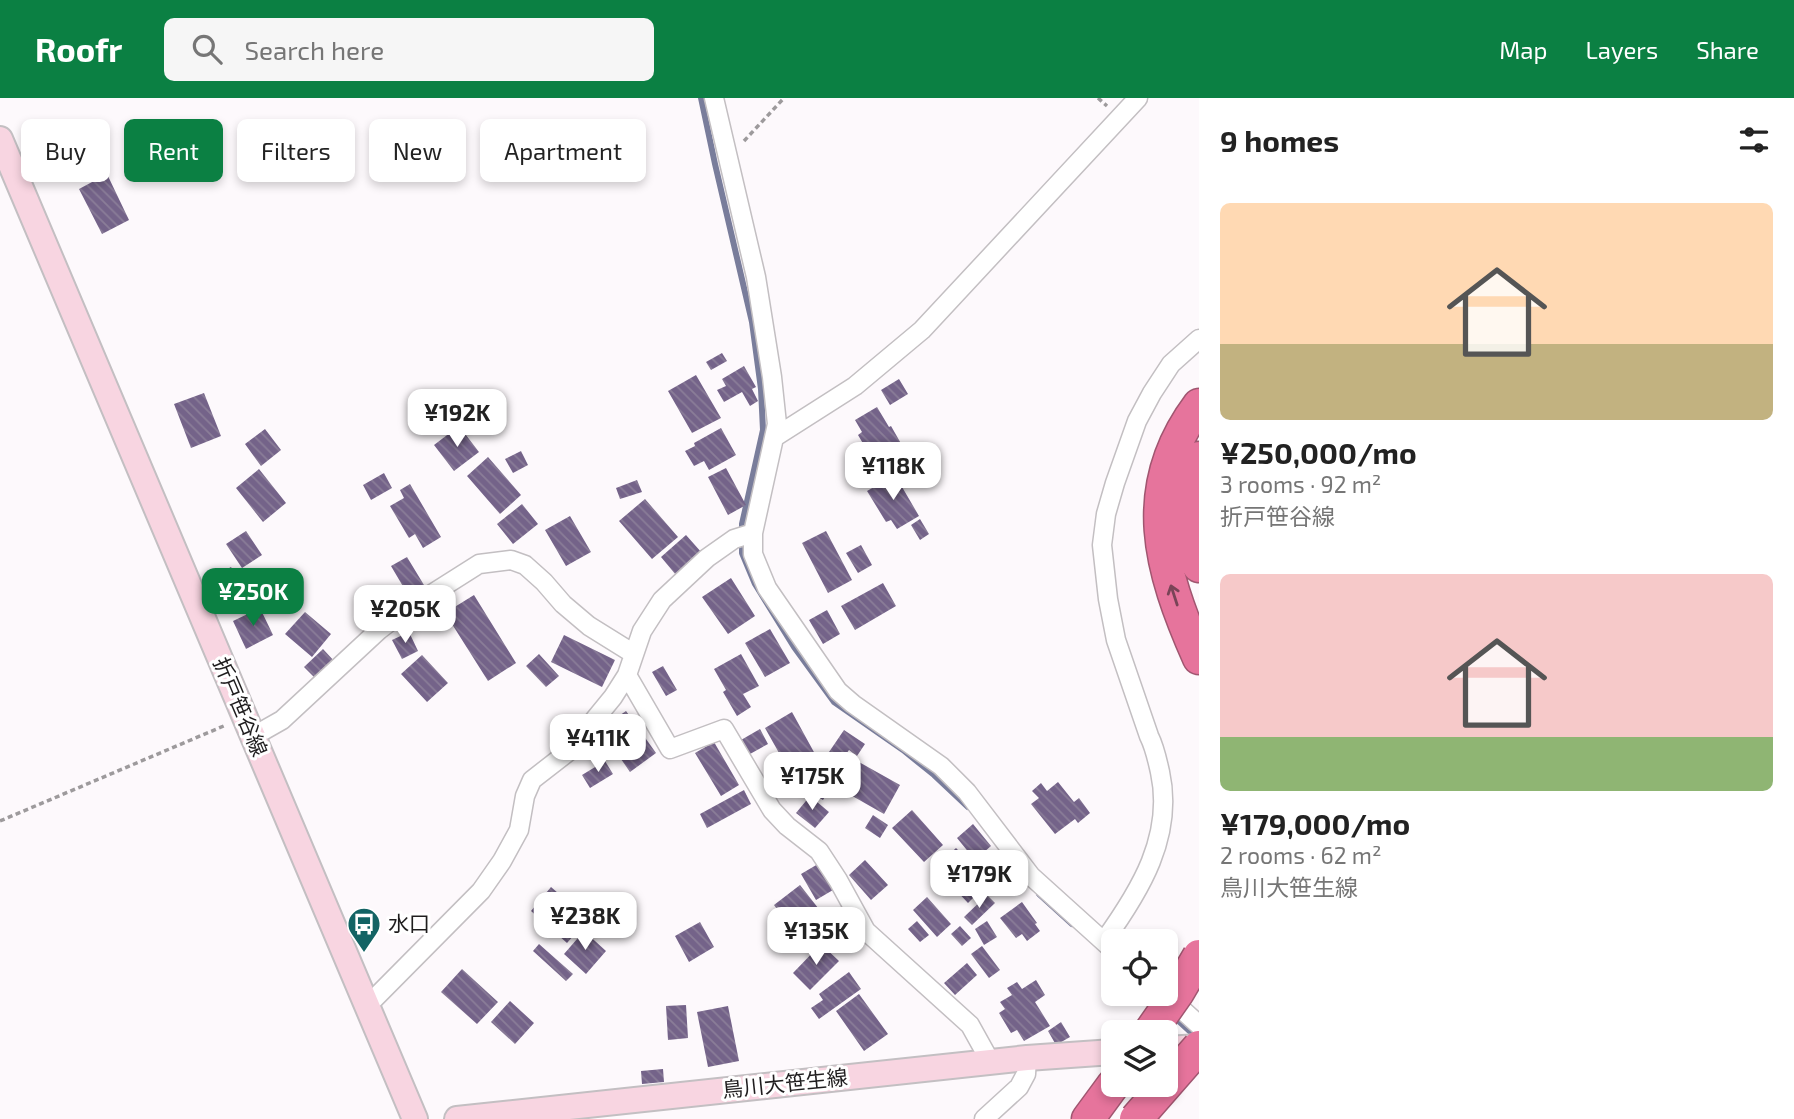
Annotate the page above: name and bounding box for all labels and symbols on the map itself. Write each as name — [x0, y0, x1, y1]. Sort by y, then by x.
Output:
pin: ¥192K — [408, 390, 506, 449]
pin: ¥118K — [844, 442, 942, 502]
pin: ¥250K — [204, 568, 302, 628]
one-way arrow — [1166, 584, 1179, 606]
pin: ¥205K — [356, 586, 454, 645]
street label: 折戸笹谷線 — [209, 653, 273, 760]
pin: ¥411K — [549, 714, 647, 774]
pin: ¥175K — [763, 752, 861, 812]
pin: ¥179K — [930, 850, 1028, 910]
pin: ¥238K — [536, 892, 634, 952]
bus stop icon: 水口 — [345, 905, 383, 954]
pin: ¥135K — [767, 908, 865, 967]
place label: 水口 — [388, 910, 430, 935]
street label: 鳥川大笹生線 — [721, 1063, 849, 1102]

